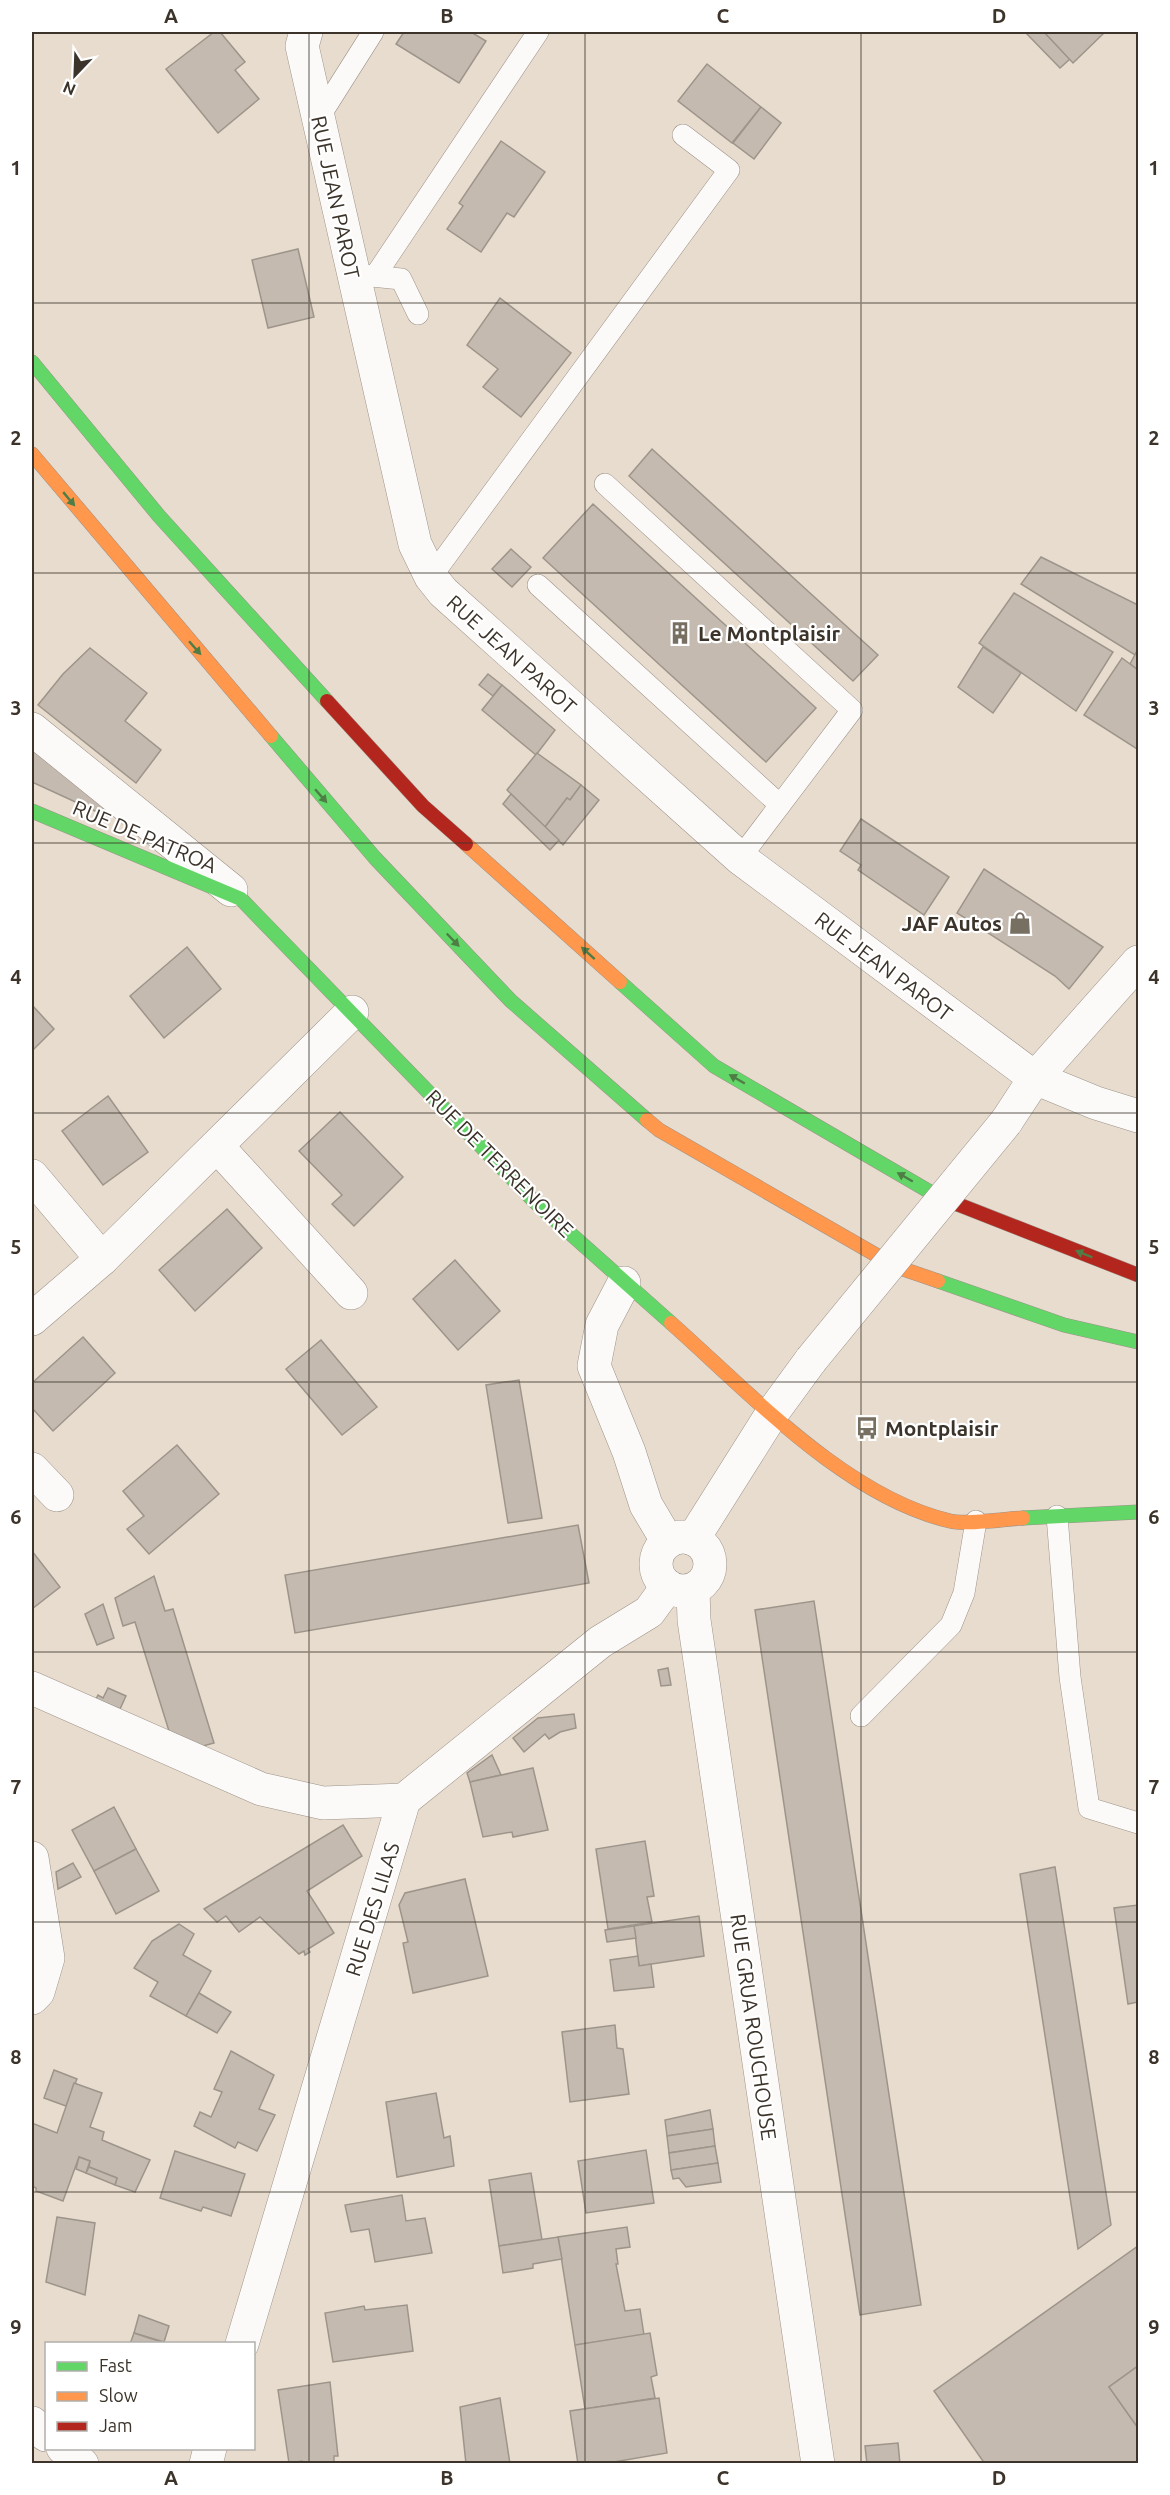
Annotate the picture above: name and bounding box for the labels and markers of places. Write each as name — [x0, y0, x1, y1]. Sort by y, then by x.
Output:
building icon: Le Montplaisir — [667, 620, 693, 646]
place label: Le Montplaisir — [698, 621, 840, 645]
shop icon: JAF Autos — [1007, 910, 1033, 936]
place label: JAF Autos — [902, 911, 1002, 935]
bus stop icon: Montplaisir — [854, 1415, 880, 1441]
place label: Montplaisir — [885, 1416, 999, 1440]

